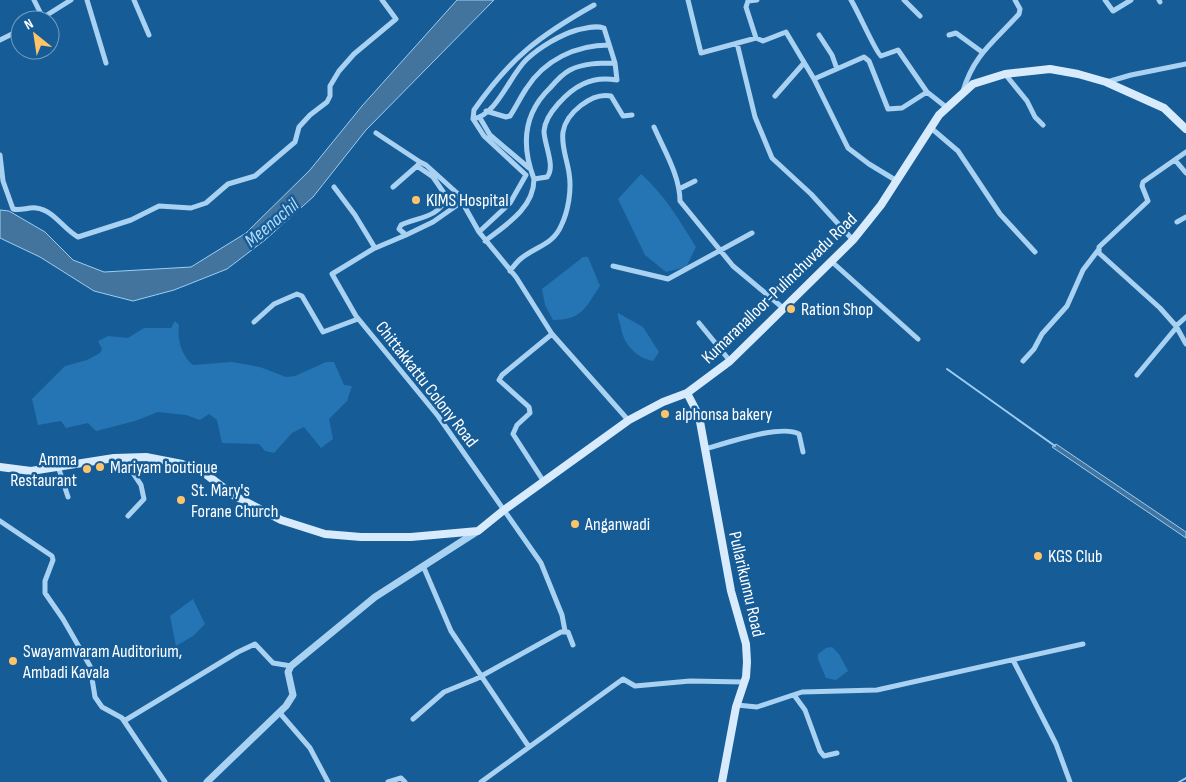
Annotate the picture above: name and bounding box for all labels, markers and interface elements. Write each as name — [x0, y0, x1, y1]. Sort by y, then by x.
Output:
north arrow — [10, 10, 60, 60]
text: N — [21, 15, 36, 33]
place label: KIMS Hospital — [426, 190, 509, 211]
water label: Meenachil — [240, 193, 304, 252]
marker: KIMS Hospital — [410, 194, 422, 206]
street label: Kumaranalloor-Pulinchuvadu Road — [697, 209, 861, 368]
place label: Ration Shop — [801, 299, 873, 320]
marker: Ration Shop — [785, 303, 797, 315]
street label: Chittakkattu Colony Road — [371, 317, 482, 451]
place label: alphonsa bakery — [675, 404, 772, 425]
marker: alphonsa bakery — [659, 408, 671, 420]
place label: Amma Restaurant — [10, 449, 78, 491]
place label: Mariyam boutique — [110, 457, 218, 478]
marker: Mariyam boutique — [94, 461, 106, 473]
marker: Amma Restaurant — [81, 463, 93, 475]
place label: St. Mary's Forane Church — [191, 480, 278, 522]
marker: St. Mary's Forane Church — [175, 494, 187, 506]
place label: Anganwadi — [584, 514, 650, 535]
marker: Anganwadi — [569, 518, 581, 530]
street label: Pullarikunnu Road — [724, 529, 769, 639]
place label: KGS Club — [1048, 546, 1103, 567]
marker: KGS Club — [1032, 550, 1044, 562]
place label: Swayamvaram Auditorium, Ambadi Kavala — [22, 641, 182, 683]
marker: Swayamvaram Auditorium, Ambadi Kavala — [7, 655, 19, 667]

